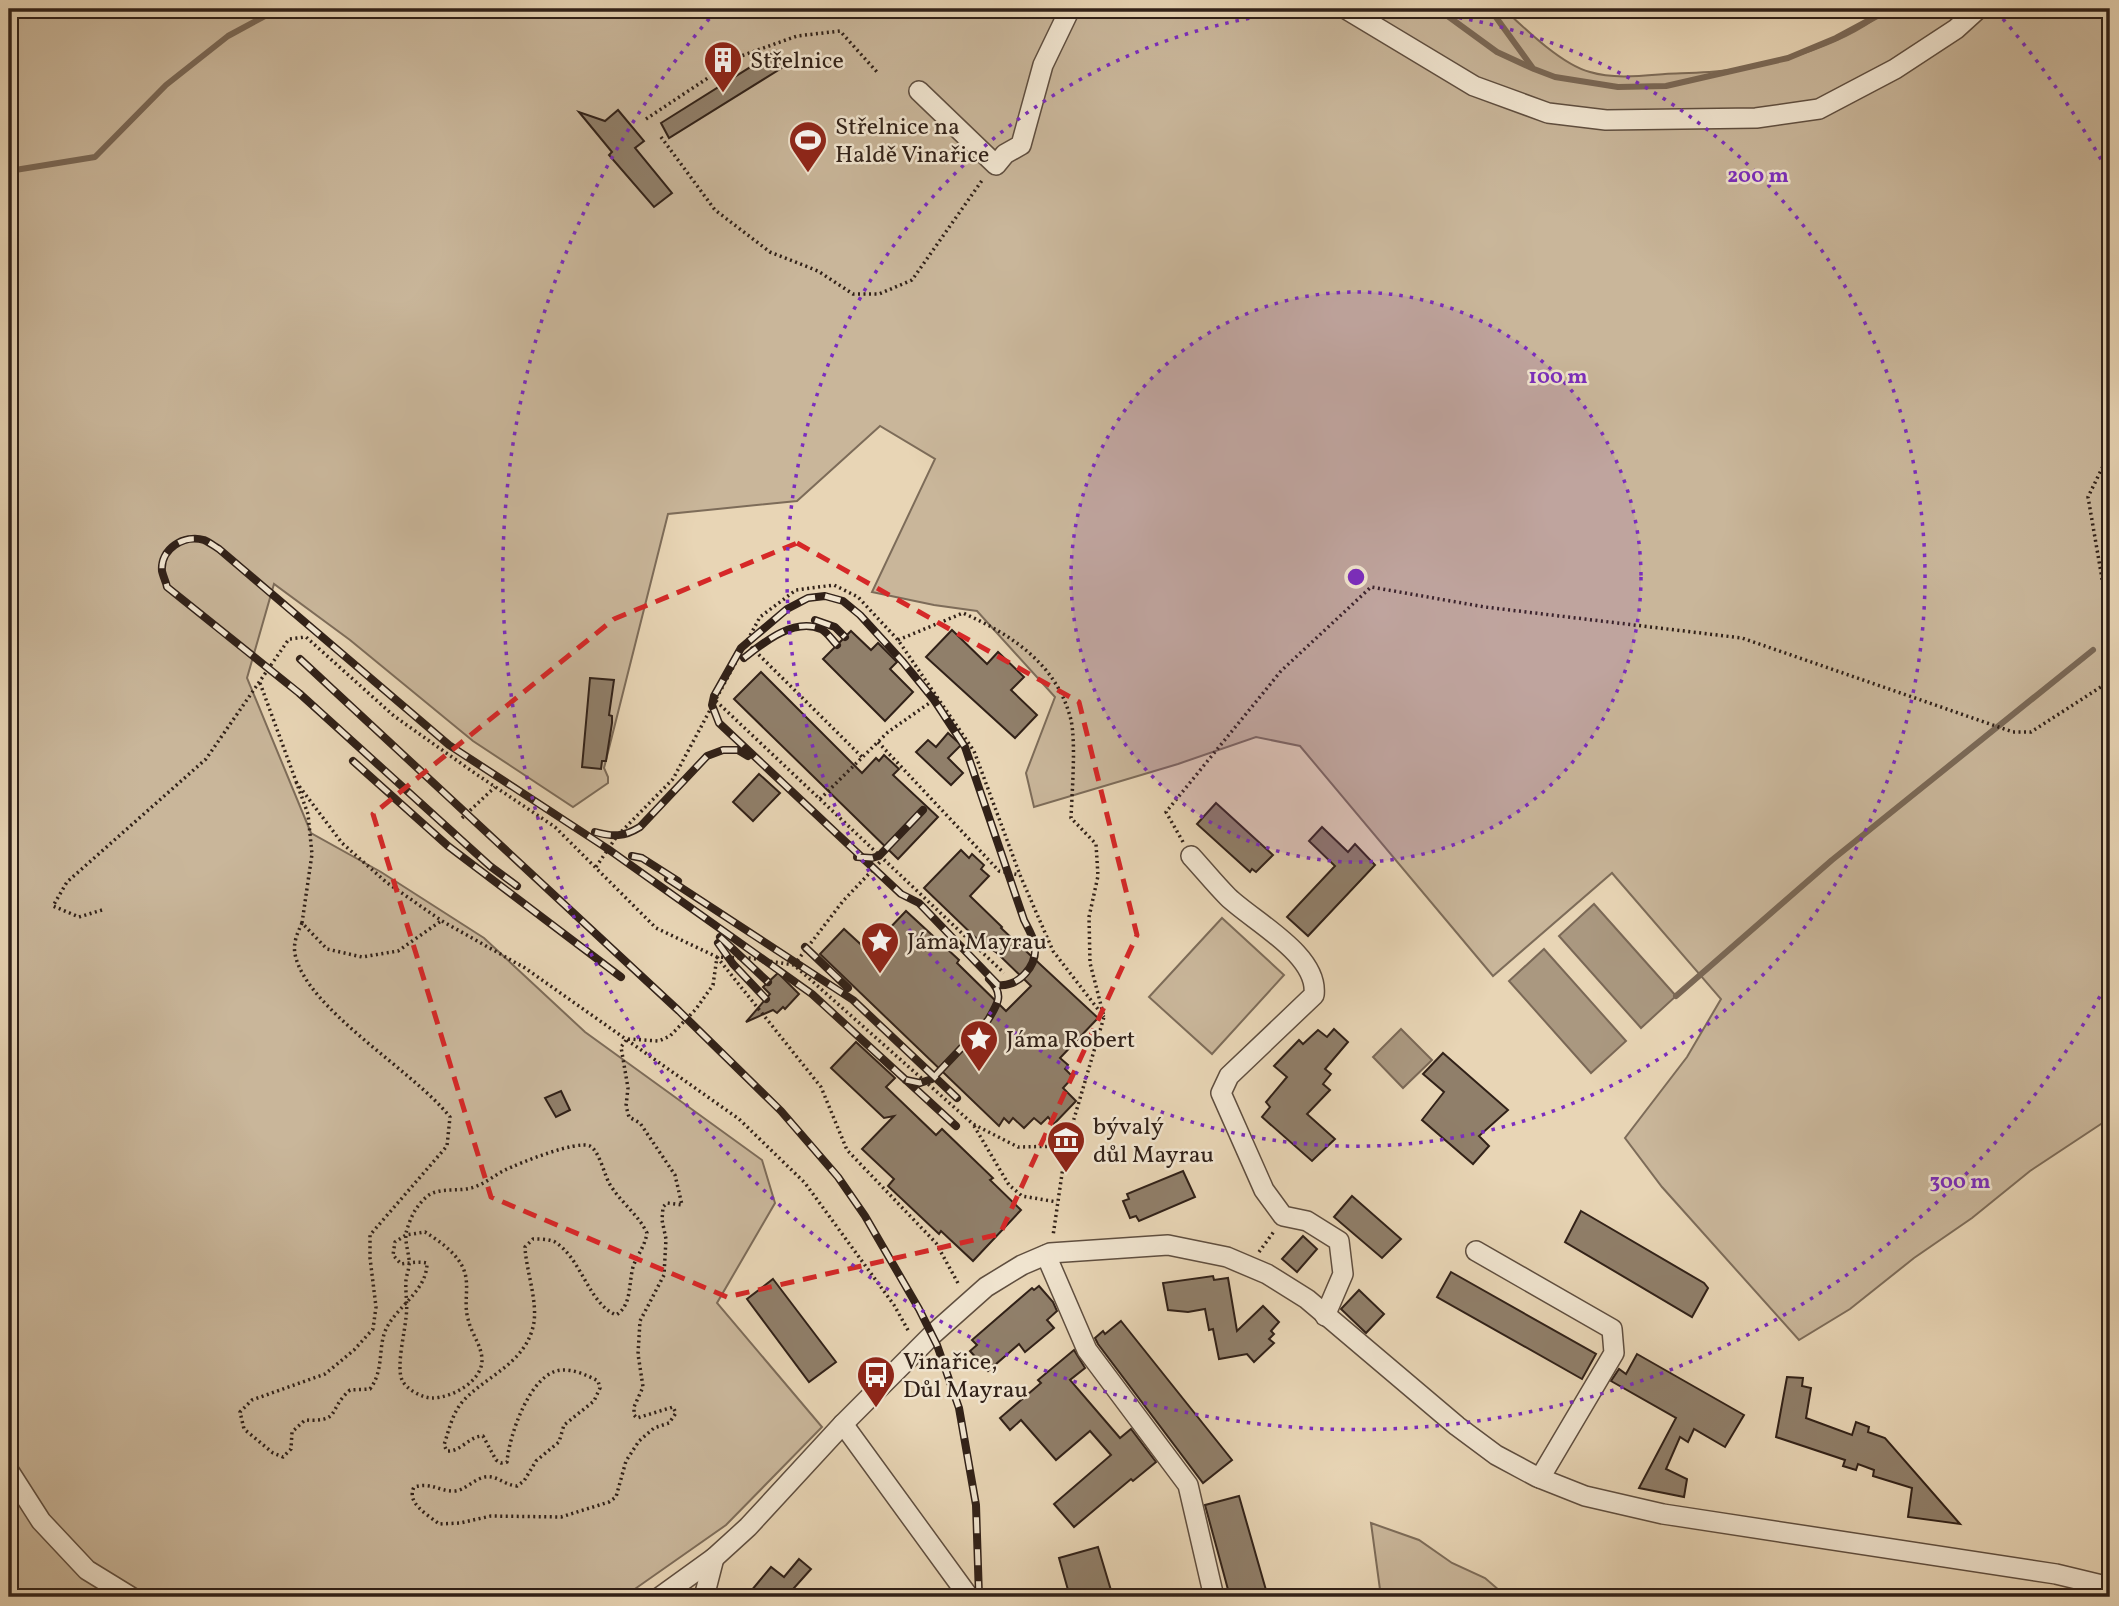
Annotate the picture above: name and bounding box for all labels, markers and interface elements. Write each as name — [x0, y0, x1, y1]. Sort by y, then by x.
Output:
building icon: Střelnice — [702, 39, 744, 94]
place label: Střelnice — [750, 45, 844, 79]
place label: Střelnice na Haldě Vinařice — [835, 111, 989, 173]
sports icon: Střelnice na Haldě Vinařice — [787, 119, 829, 174]
text: 200 m — [1727, 162, 1789, 191]
text: 100 m — [1528, 363, 1588, 392]
centre of rings — [1344, 565, 1368, 589]
place icon: Jáma Mayrau — [859, 920, 901, 975]
place label: Jáma Mayrau — [907, 926, 1047, 960]
place icon: Jáma Robert — [958, 1018, 1000, 1073]
place label: Jáma Robert — [1006, 1024, 1135, 1058]
place label: bývalý důl Mayrau — [1093, 1111, 1214, 1173]
museum icon: bývalý důl Mayrau — [1045, 1119, 1087, 1174]
text: 300 m — [1930, 1168, 1990, 1197]
place label: Vinařice, Důl Mayrau — [903, 1346, 1028, 1408]
bus stop icon: Vinařice, Důl Mayrau — [855, 1354, 897, 1409]

